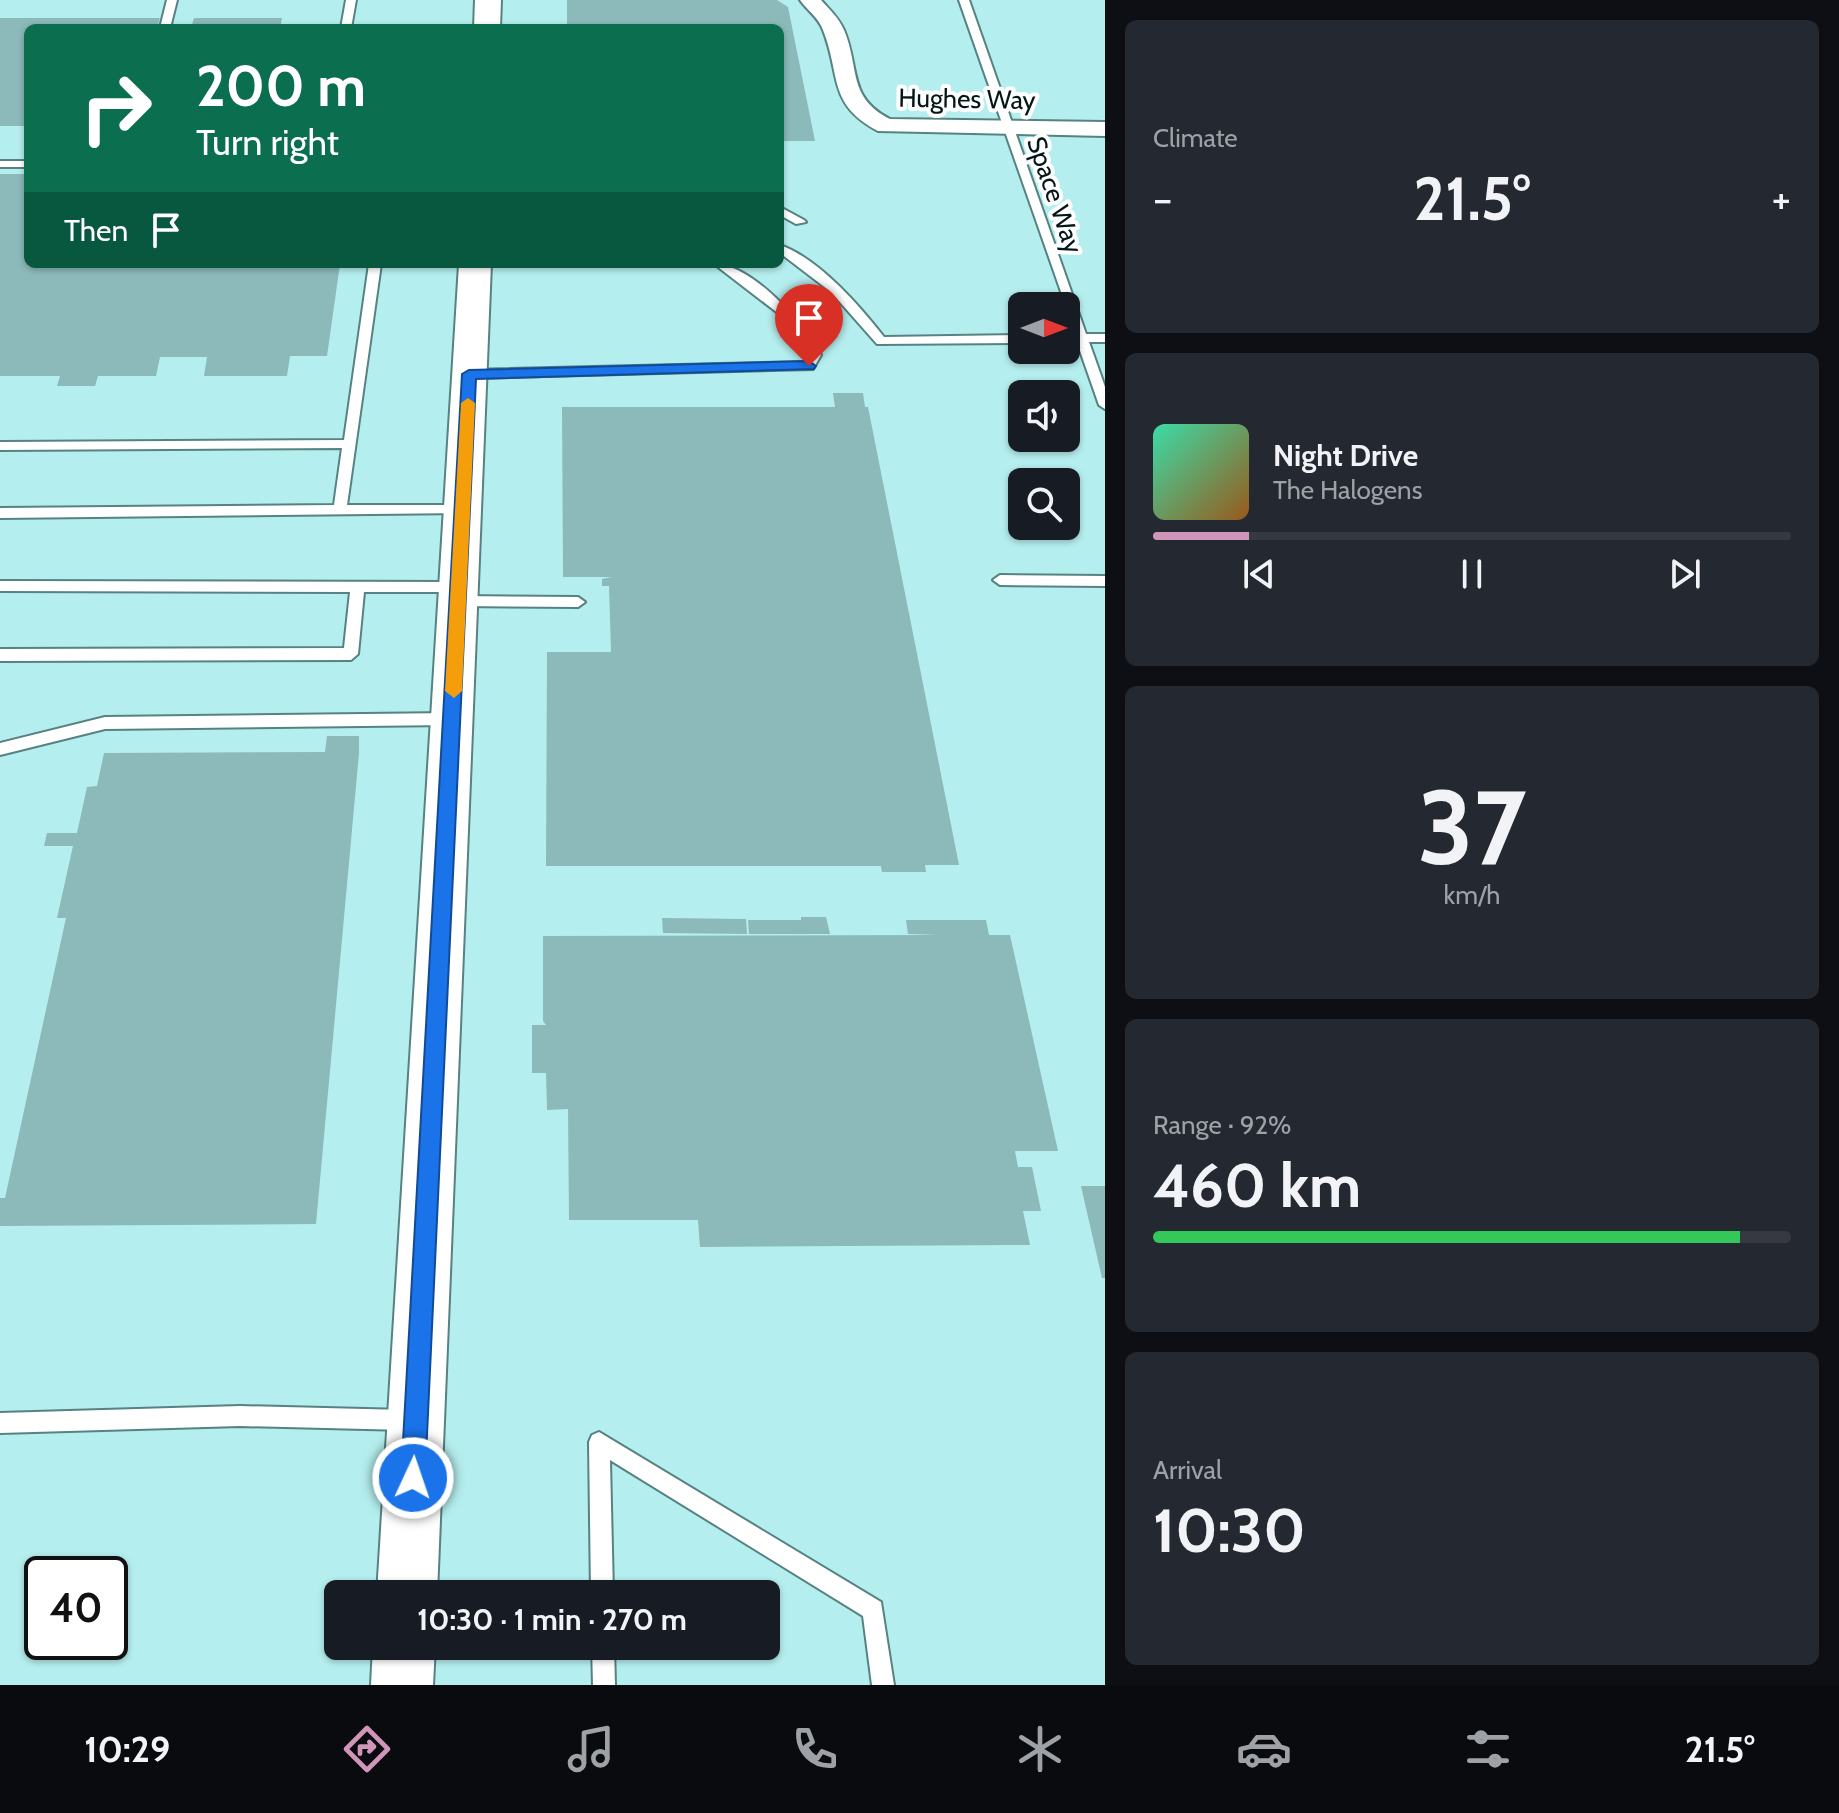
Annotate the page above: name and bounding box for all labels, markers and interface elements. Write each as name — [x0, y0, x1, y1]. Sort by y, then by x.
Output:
text: 200 m — [196, 52, 366, 120]
icon: right — [64, 56, 168, 160]
street label: Hughes Way — [898, 82, 1036, 116]
text: Turn right — [196, 120, 339, 164]
text: Climate — [1153, 122, 1238, 154]
street label: Space Way — [1020, 132, 1090, 258]
text: 21.5° — [1414, 162, 1530, 235]
text: − — [1153, 172, 1172, 225]
text: + — [1772, 172, 1791, 225]
icon: arrive — [144, 208, 188, 252]
text: Then — [64, 212, 128, 249]
pin — [775, 284, 843, 366]
north arrow — [1008, 292, 1080, 364]
map controls — [1008, 292, 1080, 540]
icon: arrive — [787, 296, 831, 340]
button: sound — [1008, 380, 1080, 452]
text: Night Drive — [1273, 437, 1418, 474]
button: search — [1008, 468, 1080, 540]
text: The Halogens — [1273, 474, 1422, 506]
icon: previous — [1237, 552, 1281, 596]
icon: pause — [1450, 552, 1494, 596]
icon: next — [1663, 552, 1707, 596]
text: 37 — [1417, 764, 1527, 890]
text: km/h — [1444, 879, 1500, 911]
text: Range · 92% — [1153, 1109, 1291, 1141]
text: 460 km — [1153, 1149, 1361, 1222]
position arrow — [371, 1436, 455, 1520]
text: Arrival — [1153, 1454, 1222, 1486]
text: 10:30 — [1153, 1494, 1306, 1567]
speed limit sign: 40 — [24, 1556, 128, 1660]
text: 10:30 · 1 min · 270 m — [417, 1601, 687, 1638]
icon: directions — [339, 1721, 395, 1777]
icon: music — [563, 1721, 619, 1777]
icon: phone — [787, 1721, 843, 1777]
icon: climate — [1012, 1721, 1068, 1777]
icon: car — [1236, 1721, 1292, 1777]
icon: filters — [1460, 1721, 1516, 1777]
text: 10:29 — [84, 1727, 170, 1771]
text: 21.5° — [1685, 1727, 1755, 1771]

